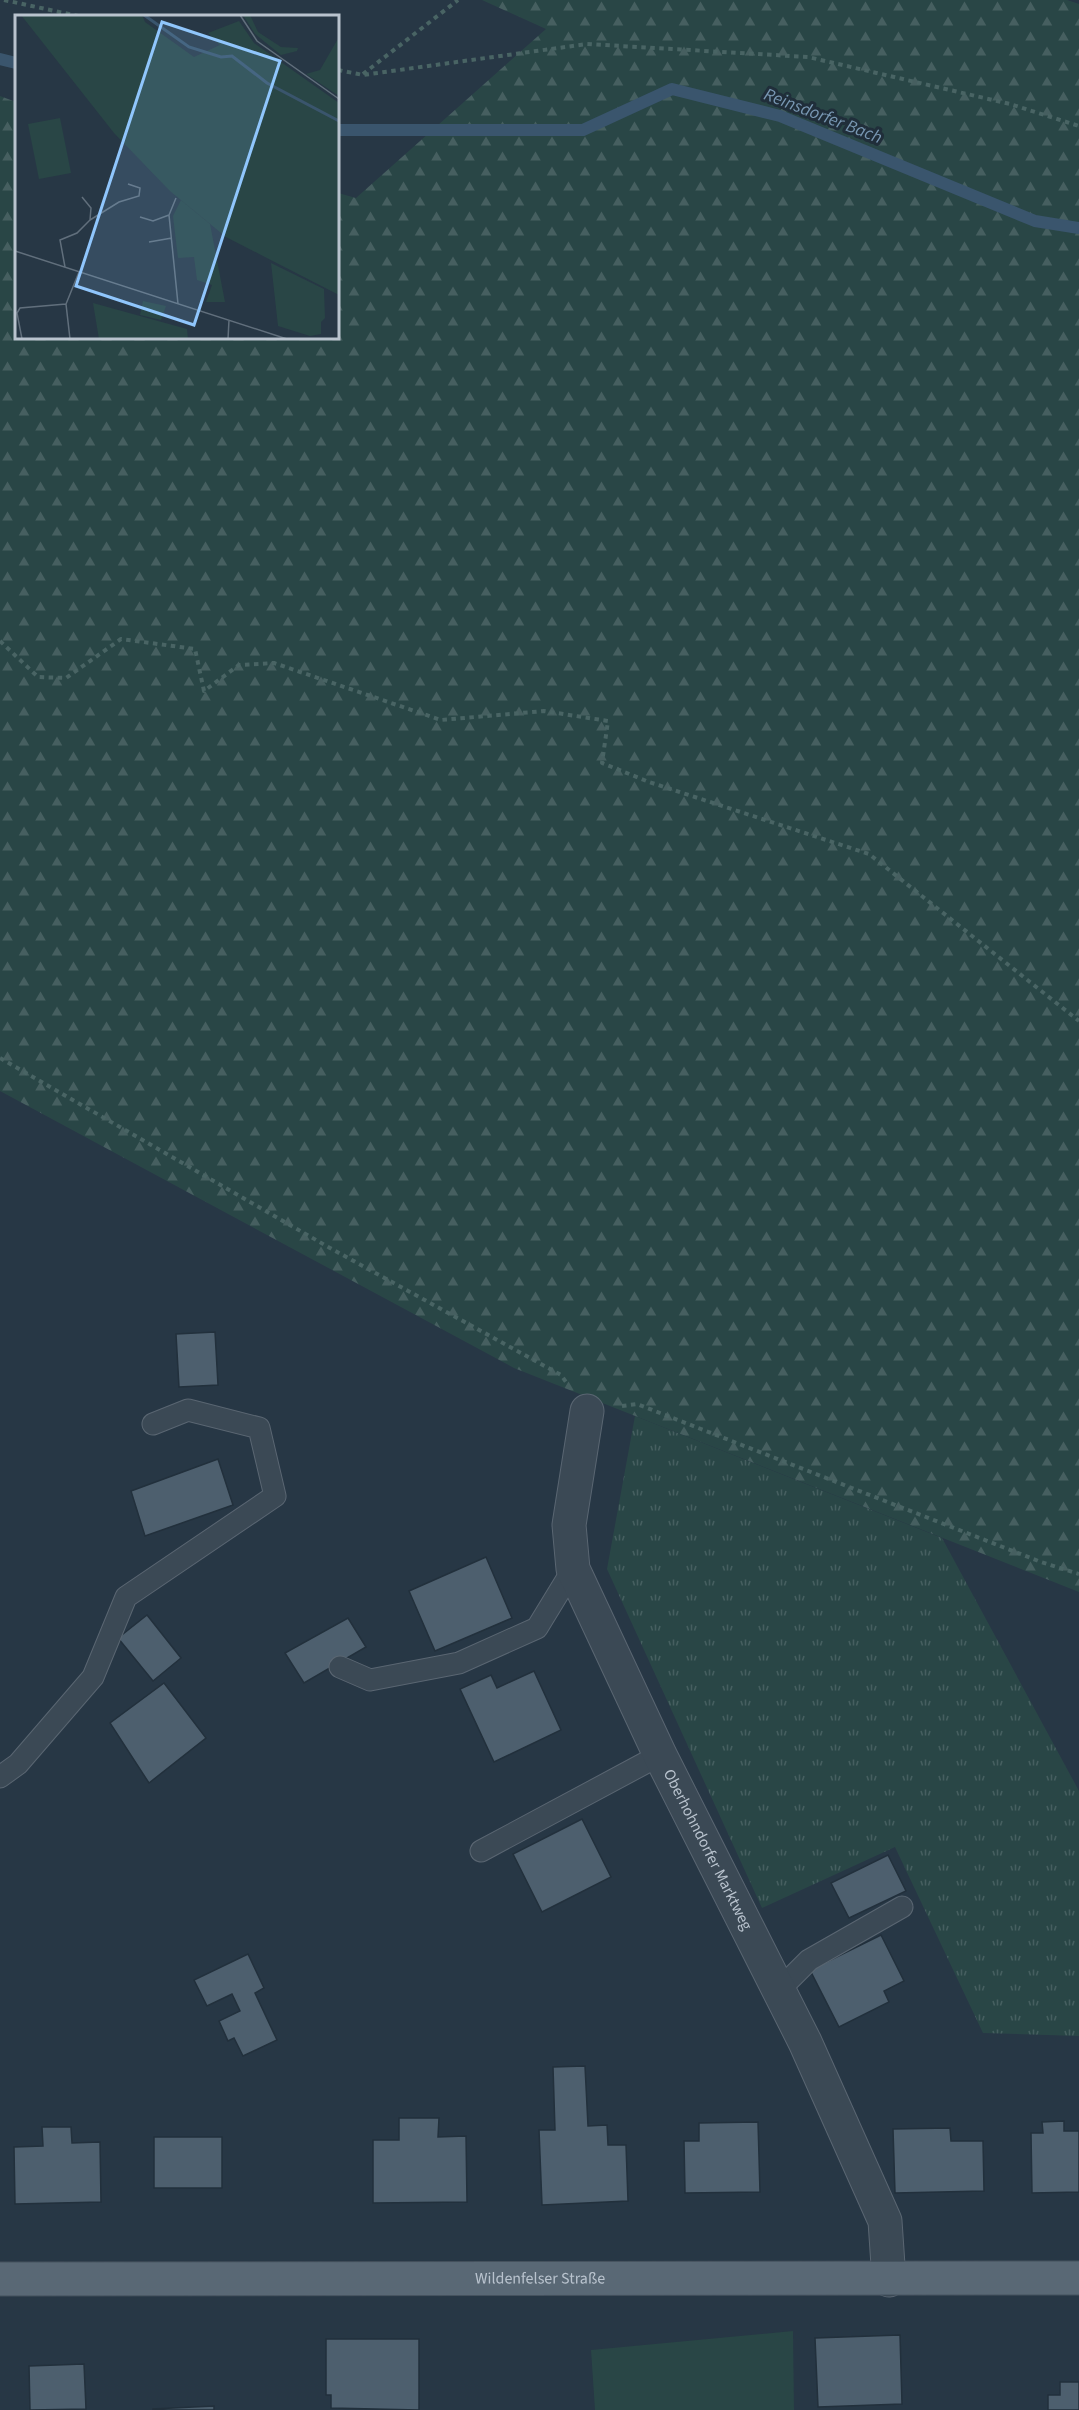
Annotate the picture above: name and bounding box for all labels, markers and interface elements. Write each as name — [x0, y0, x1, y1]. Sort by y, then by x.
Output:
inset map — [15, 15, 339, 339]
water label: Reinsdorfer Bach — [760, 82, 886, 150]
street label: Oberhohndorfer Marktweg — [658, 1765, 758, 1934]
street label: Wildenfelser Straße — [475, 2267, 605, 2290]

